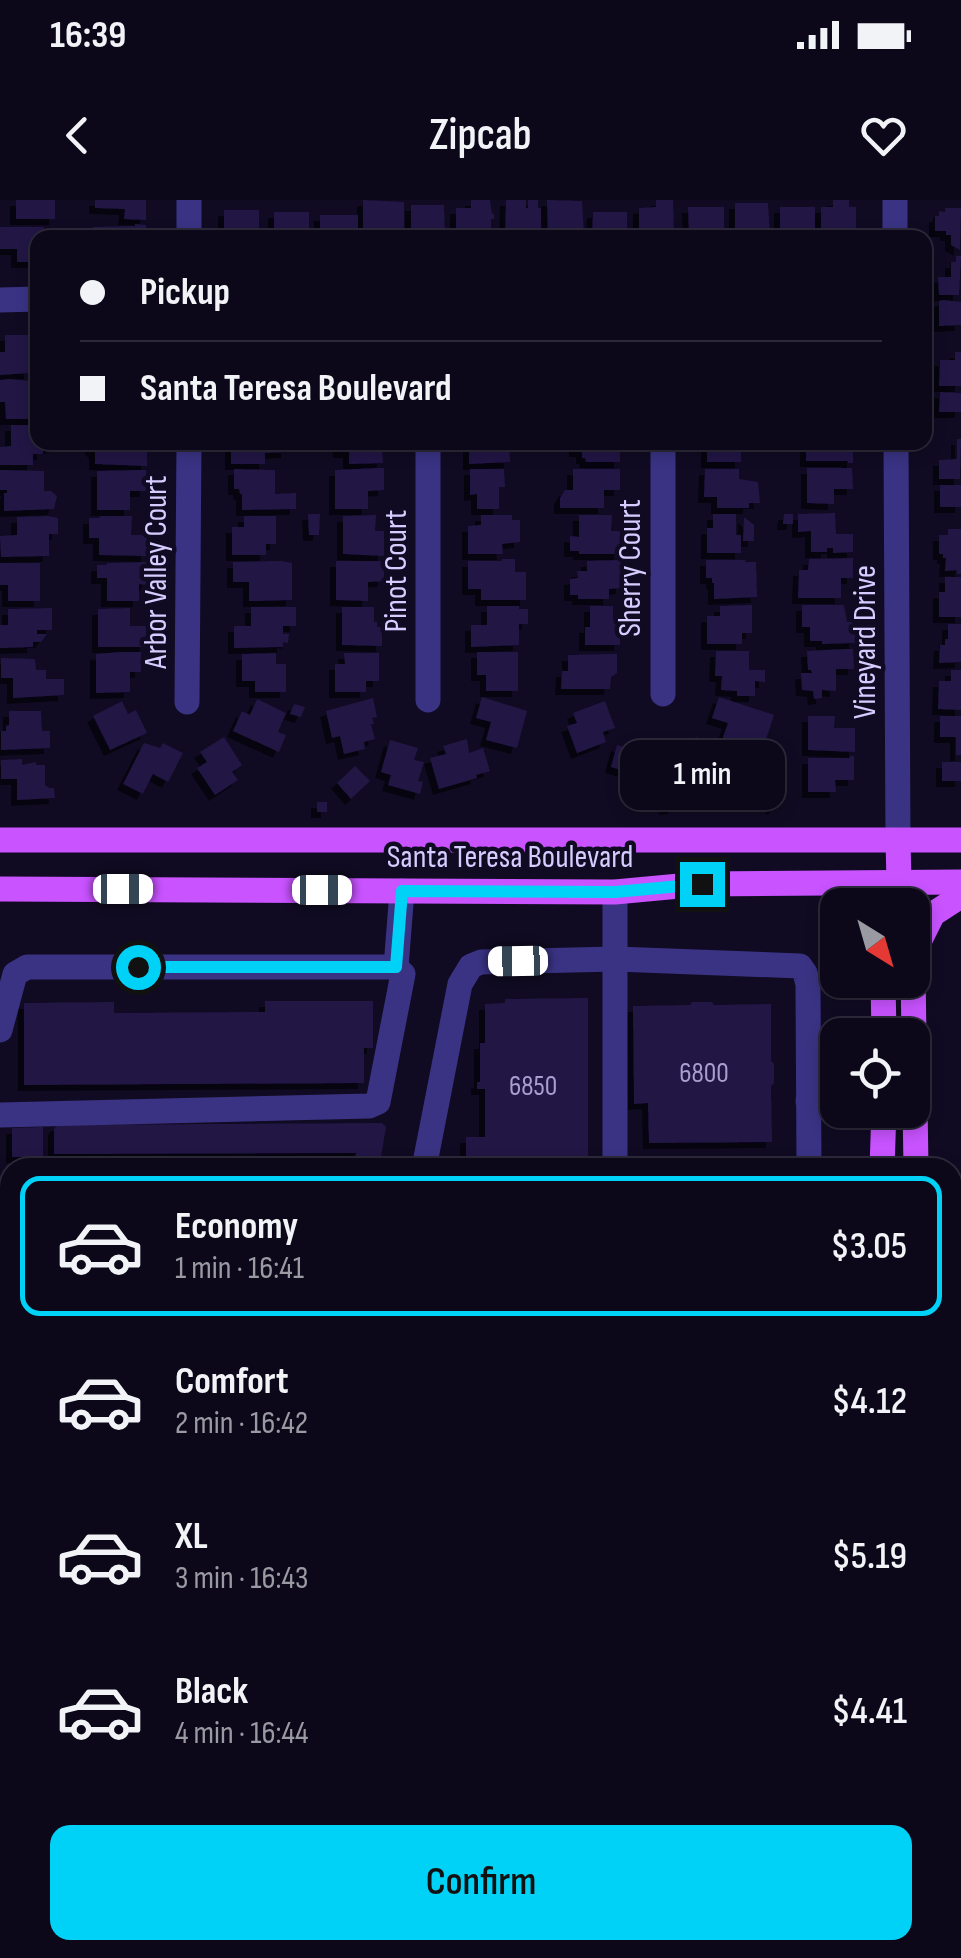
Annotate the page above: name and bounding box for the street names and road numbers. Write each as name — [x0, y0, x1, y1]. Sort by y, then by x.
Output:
street label: Arbor Valley Court — [137, 475, 176, 670]
street label: Sherry Court — [611, 499, 650, 637]
street label: Pinot Court — [377, 510, 416, 632]
street label: Vineyard Drive — [846, 565, 885, 719]
street label: Santa Teresa Boulevard — [387, 838, 633, 877]

